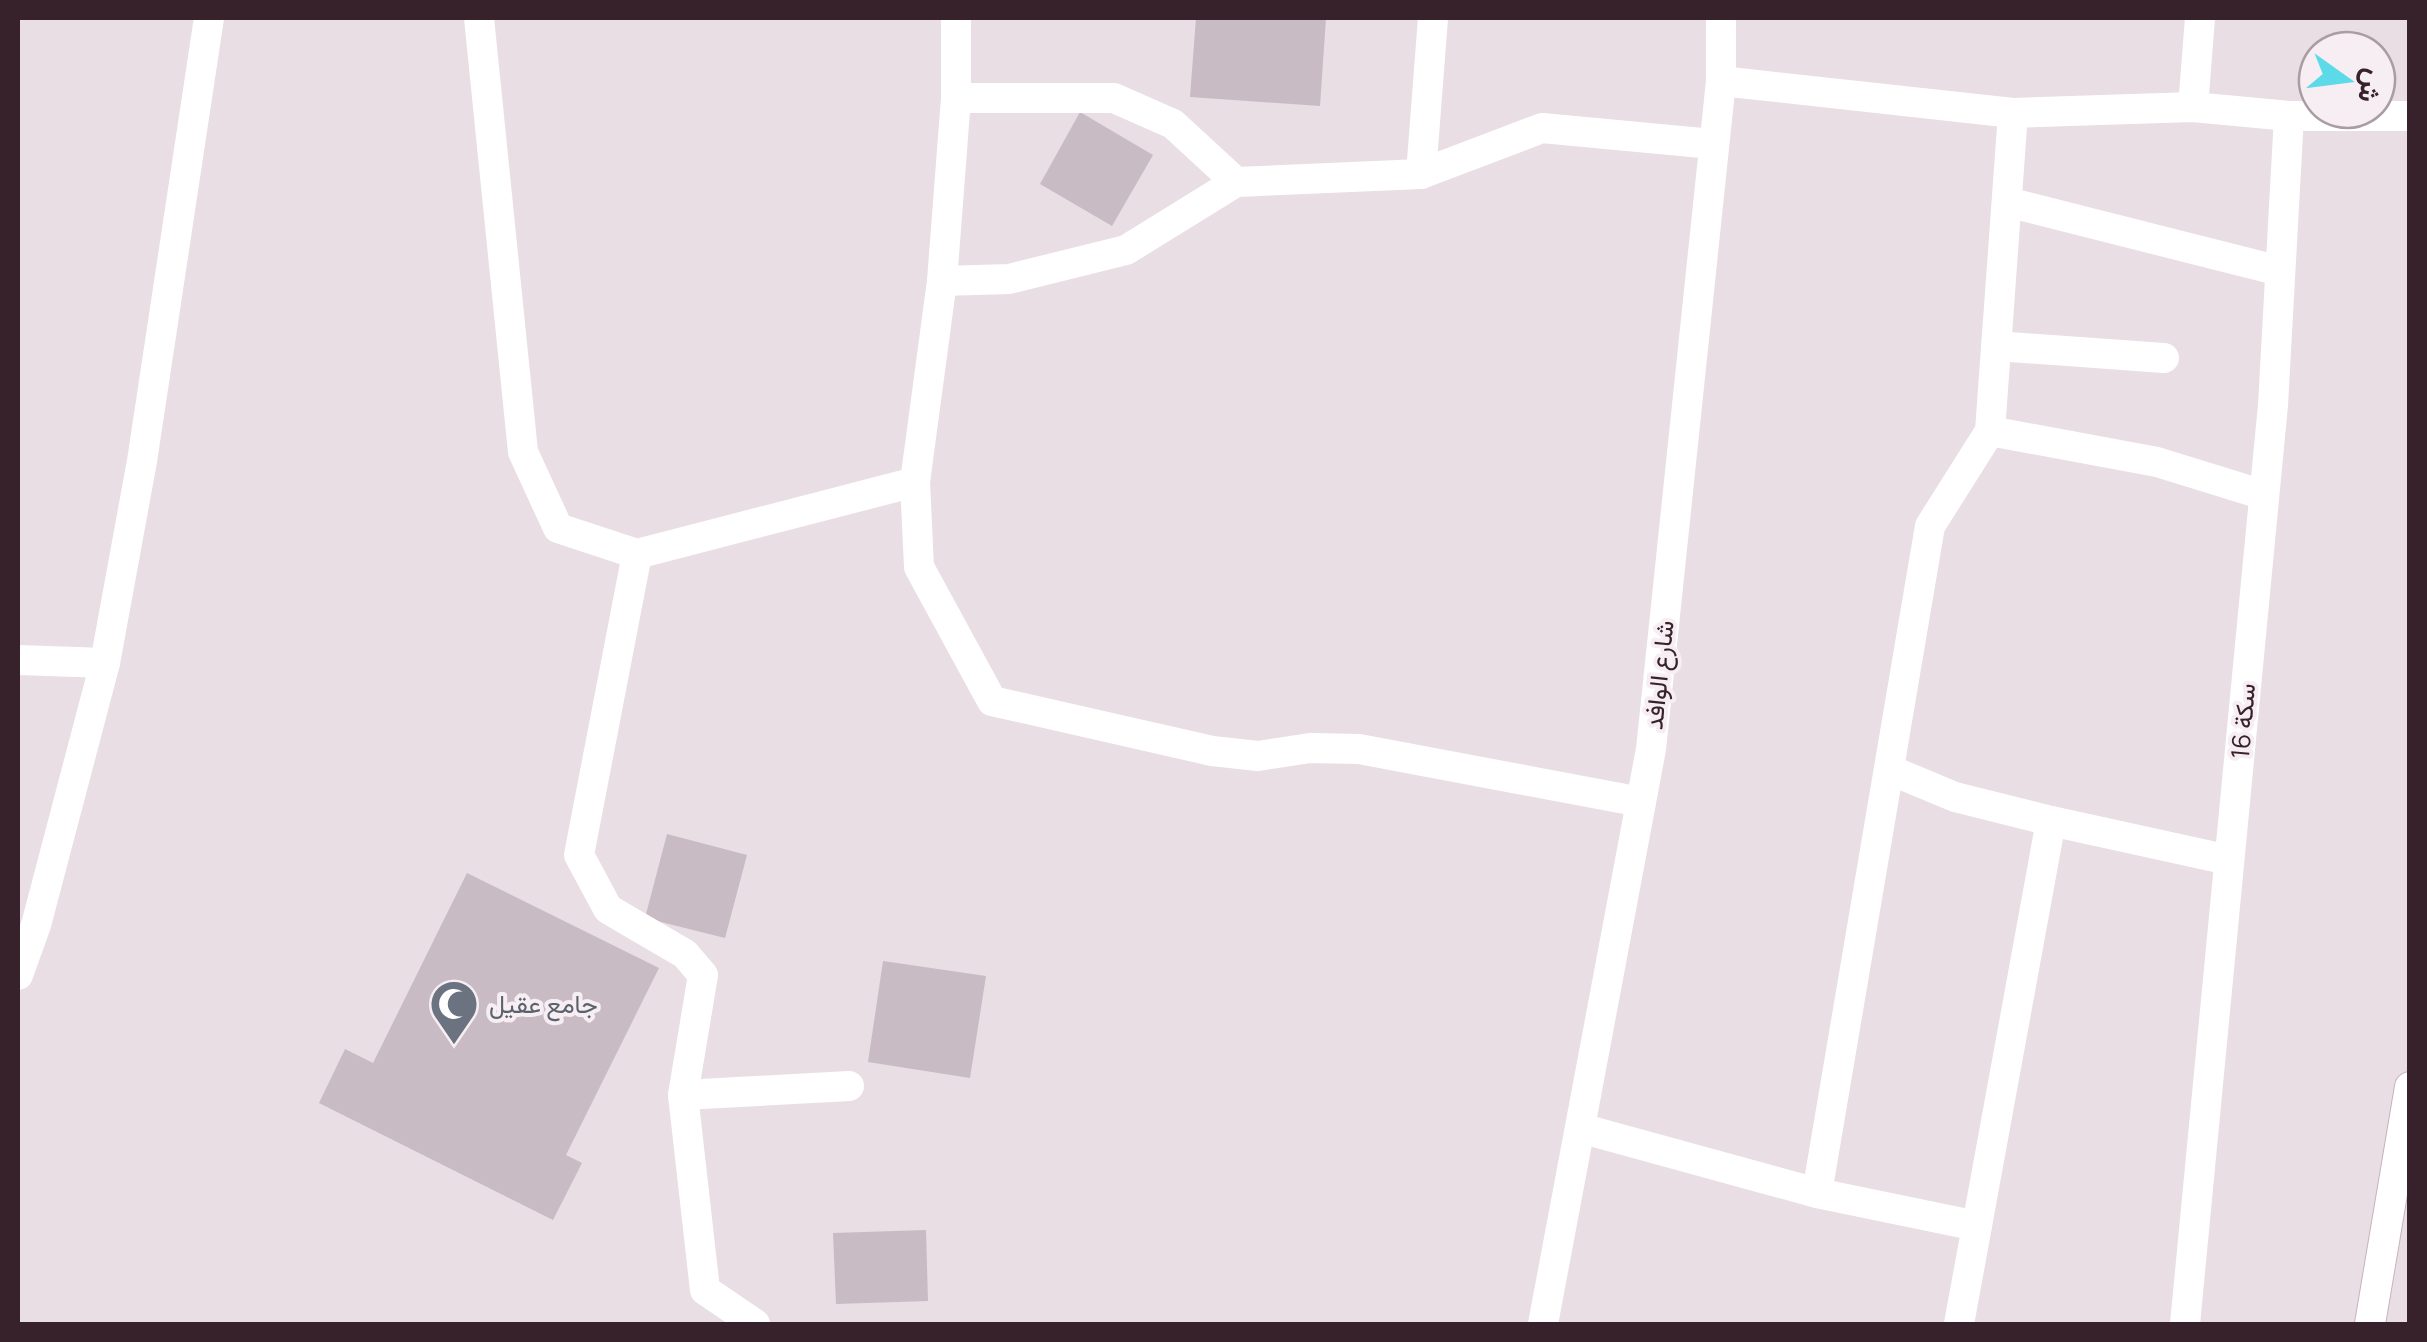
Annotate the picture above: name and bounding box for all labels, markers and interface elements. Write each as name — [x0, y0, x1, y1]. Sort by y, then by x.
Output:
north arrow — [2297, 30, 2397, 130]
text: ش — [2350, 65, 2395, 107]
street label: شارع الوافد — [1635, 618, 1682, 731]
street label: سكة 16 — [2222, 682, 2263, 760]
mosque icon: جامع عقيل — [428, 978, 480, 1046]
place label: جامع عقيل — [489, 986, 598, 1022]

